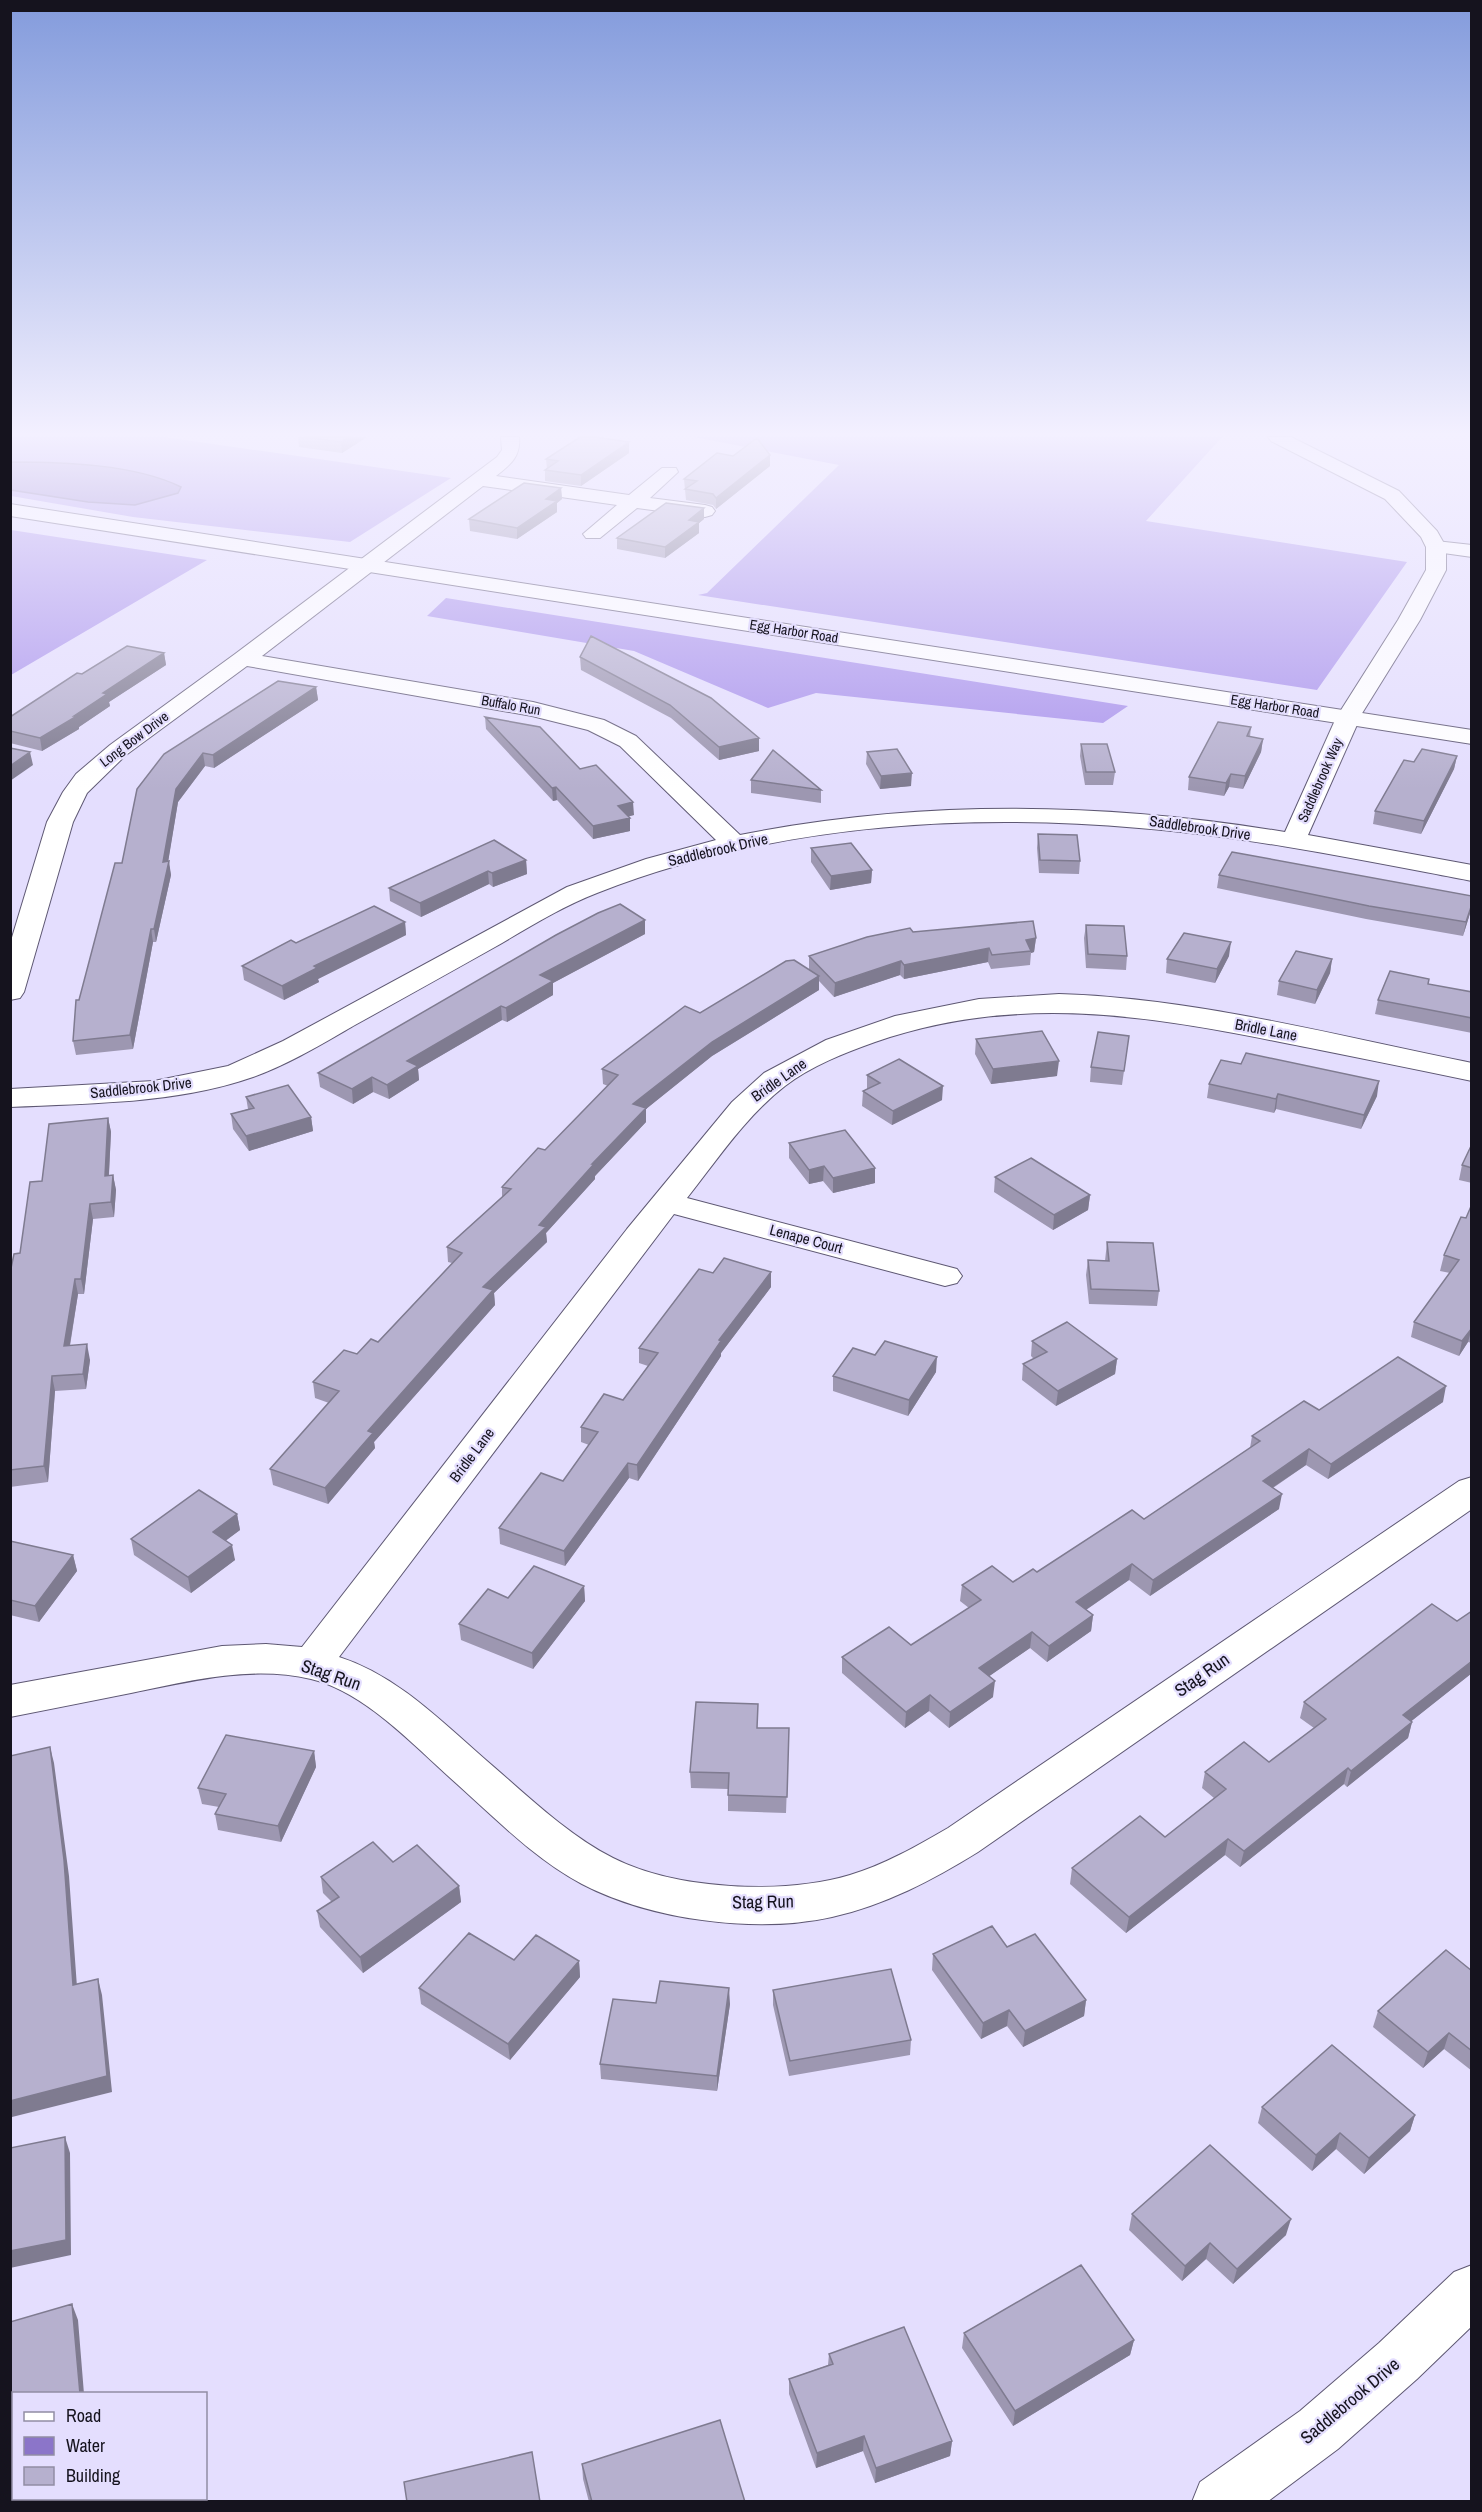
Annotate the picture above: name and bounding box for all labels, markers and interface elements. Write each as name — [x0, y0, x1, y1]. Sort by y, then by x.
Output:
street label: Egg Harbor Road — [748, 615, 840, 647]
street label: Egg Harbor Road — [1229, 690, 1321, 722]
street label: Buffalo Run — [480, 691, 542, 719]
street label: Long Bow Drive — [96, 707, 172, 771]
street label: Saddlebrook Way — [1293, 735, 1347, 825]
street label: Saddlebrook Drive — [1148, 810, 1252, 845]
street label: Saddlebrook Drive — [666, 828, 770, 871]
street label: Bridle Lane — [1233, 1013, 1299, 1046]
street label: Bridle Lane — [747, 1053, 811, 1106]
street label: Saddlebrook Drive — [89, 1072, 193, 1103]
street label: Lenape Court — [767, 1219, 845, 1258]
street label: Bridle Lane — [444, 1423, 499, 1486]
street label: Stag Run — [1169, 1647, 1234, 1702]
street label: Stag Run — [298, 1653, 364, 1696]
street label: Stag Run — [732, 1888, 794, 1915]
street label: Saddlebrook Drive — [1295, 2352, 1405, 2449]
legend — [12, 2392, 207, 2500]
text: Road — [66, 2403, 101, 2428]
text: Water — [66, 2433, 105, 2458]
text: Building — [66, 2463, 121, 2488]

